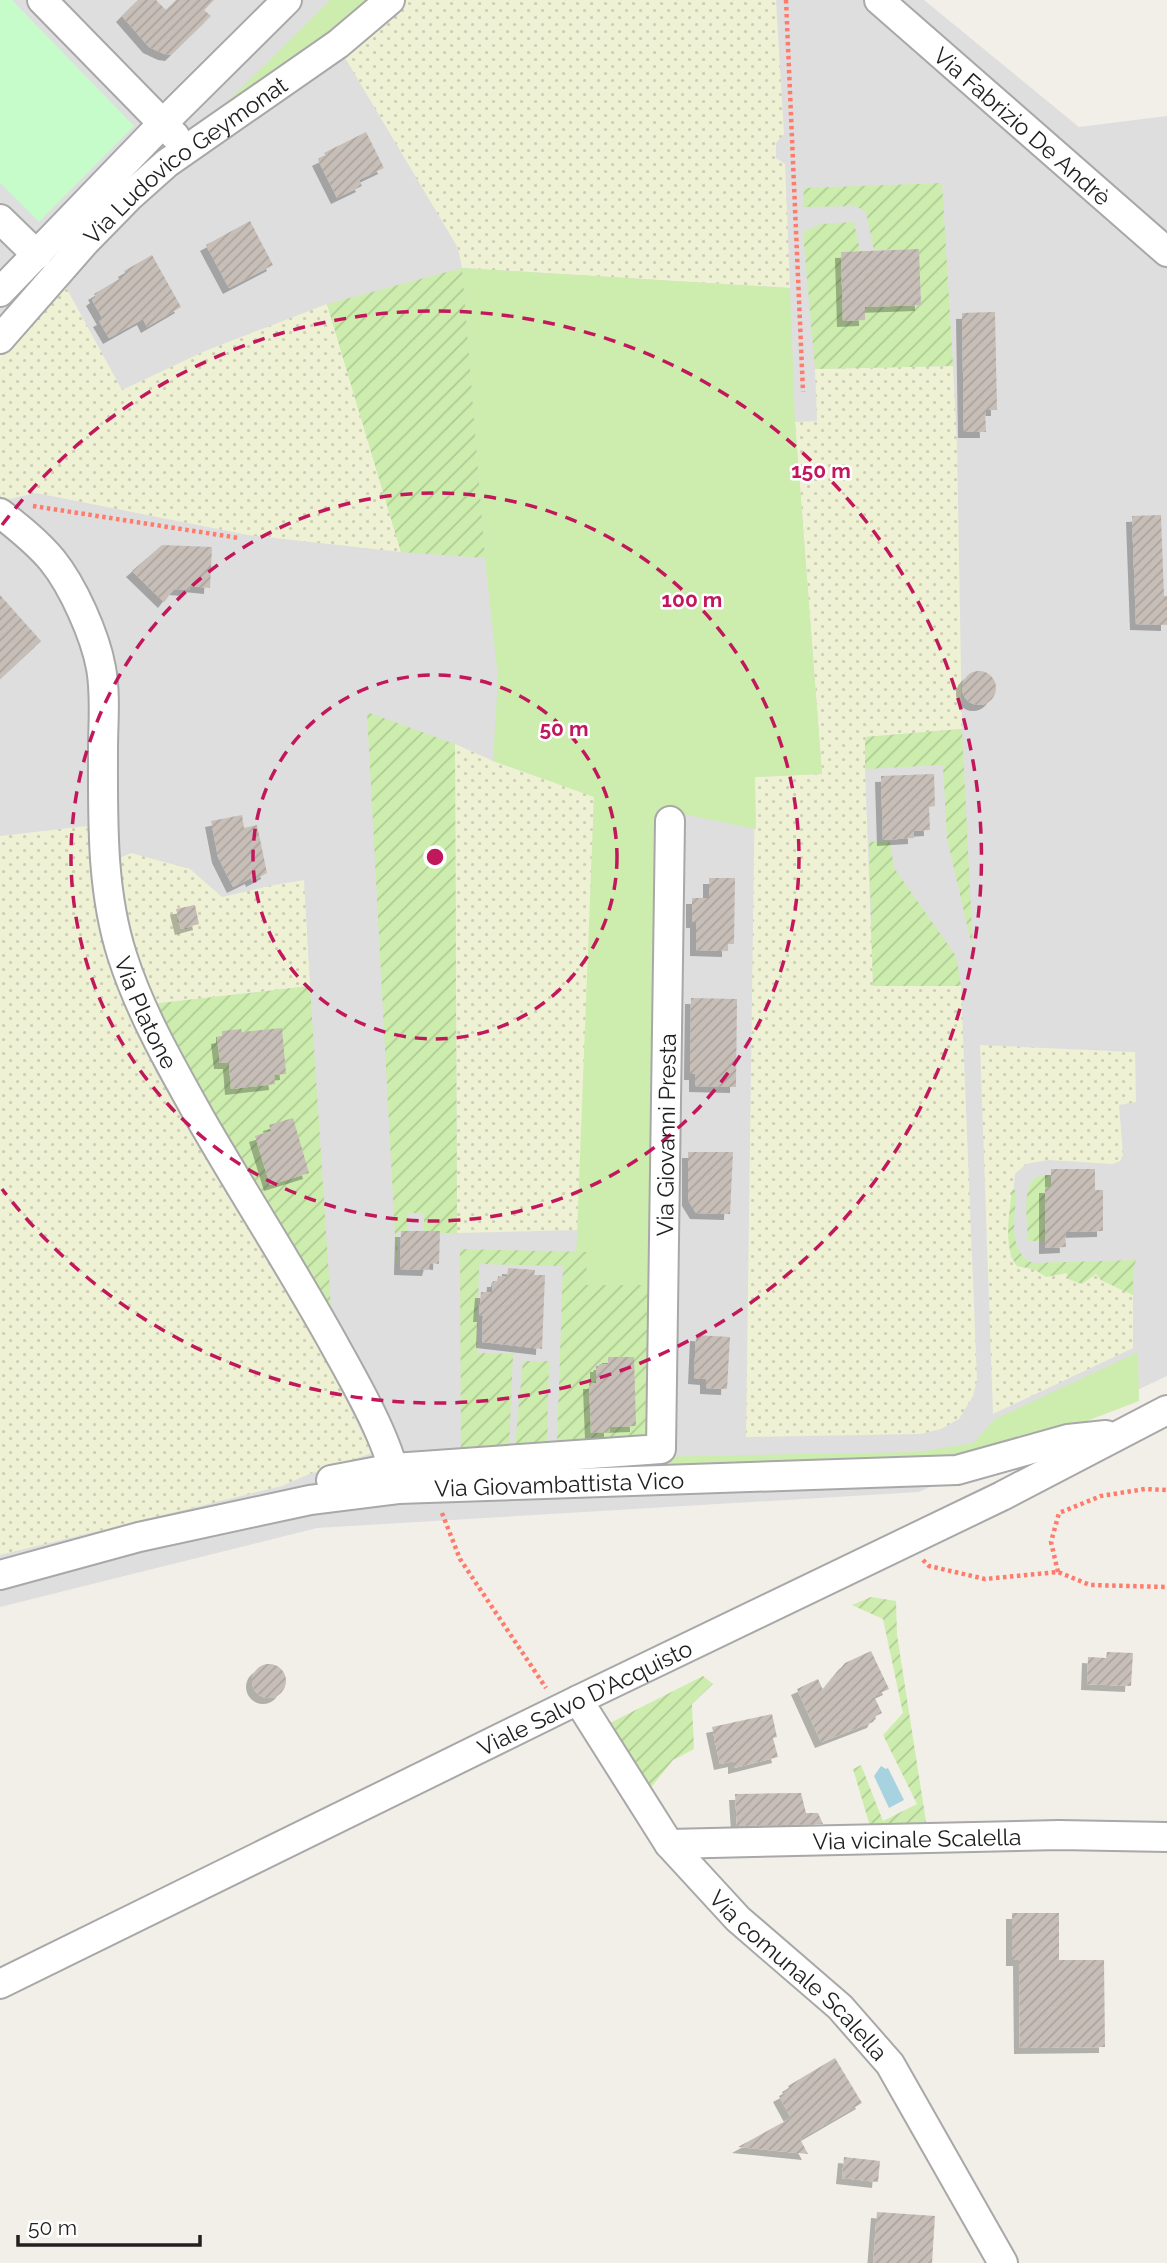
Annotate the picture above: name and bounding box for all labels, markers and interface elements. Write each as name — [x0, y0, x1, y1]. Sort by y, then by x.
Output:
street label: Via Fabrizio De Andrè — [929, 41, 1117, 211]
street label: Via Ludovico Geymonat — [78, 70, 292, 249]
text: 150 m — [791, 458, 851, 483]
text: 100 m — [662, 587, 722, 612]
text: 50 m — [539, 716, 589, 741]
centre of rings — [423, 845, 447, 869]
street label: Via Platone — [110, 953, 184, 1073]
street label: Via Giovanni Presta — [651, 1033, 680, 1237]
street label: Via Giovambattista Vico — [434, 1466, 684, 1501]
street label: Viale Salvo D'Acquisto — [473, 1634, 696, 1761]
street label: Via vicinale Scalella — [812, 1822, 1022, 1854]
street label: Via comunale Scalella — [704, 1884, 894, 2065]
scale bar — [18, 2204, 200, 2248]
text: 50 m — [28, 2215, 77, 2240]

